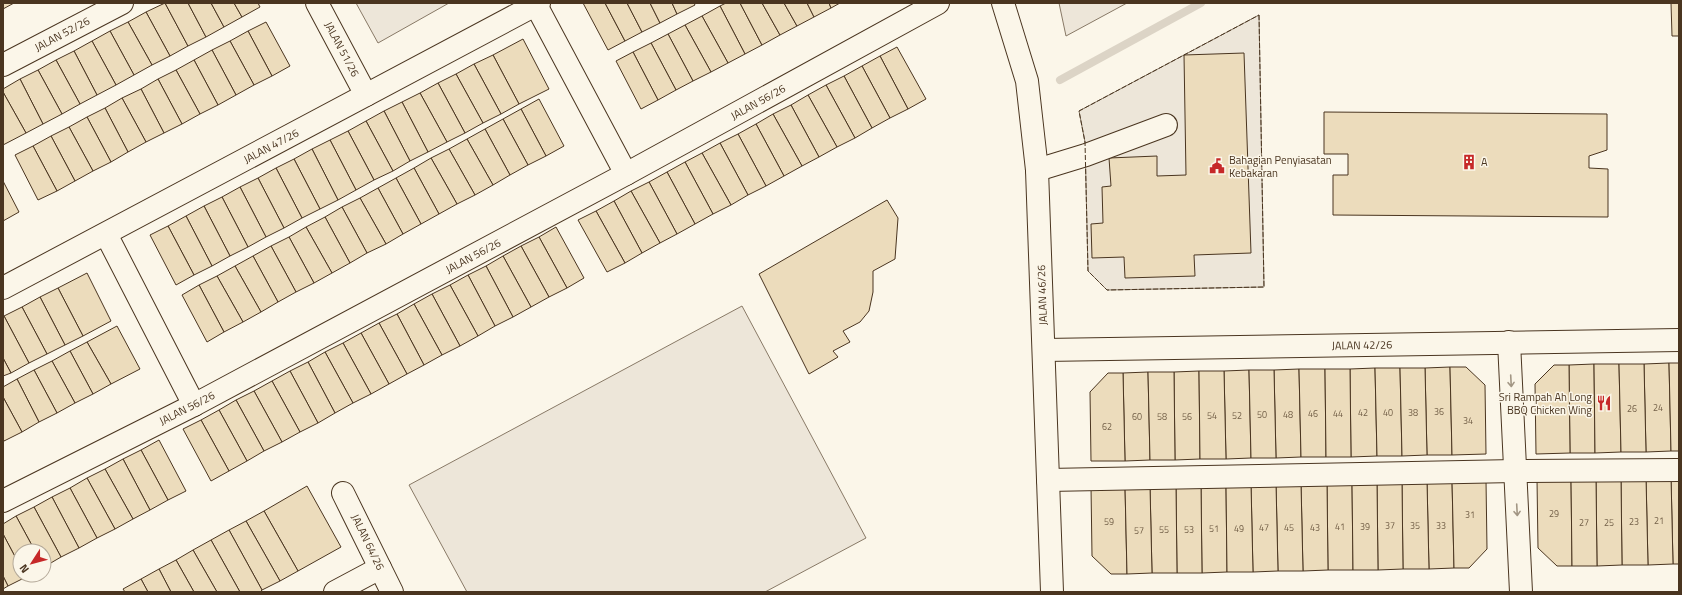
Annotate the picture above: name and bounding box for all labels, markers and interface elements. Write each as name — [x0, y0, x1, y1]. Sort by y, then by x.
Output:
street label: JALAN 52/26 — [31, 13, 93, 55]
street label: JALAN 51/26 — [321, 18, 363, 80]
street label: JALAN 56/26 — [728, 80, 788, 124]
street label: JALAN 47/26 — [240, 125, 302, 167]
place label: Bahagian Penyiasatan Kebakaran — [1229, 152, 1332, 181]
building icon: A — [1460, 153, 1478, 171]
place label: A — [1481, 154, 1488, 170]
public building icon: Bahagian Penyiasatan Kebakaran — [1208, 157, 1226, 175]
street label: JALAN 56/26 — [442, 235, 504, 277]
street label: JALAN 46/26 — [1033, 264, 1051, 326]
street label: JALAN 42/26 — [1332, 336, 1392, 354]
one-way arrow — [1508, 374, 1515, 387]
street label: JALAN 56/26 — [156, 387, 218, 429]
place label: Sri Rampah Ah Long BBQ Chicken Wing — [1499, 389, 1592, 418]
restaurant icon: Sri Rampah Ah Long BBQ Chicken Wing — [1595, 394, 1613, 412]
house number: 24 — [1653, 401, 1663, 414]
house number: 26 — [1627, 402, 1637, 415]
house number: 36 — [1434, 405, 1444, 418]
house number: 42 — [1358, 406, 1368, 419]
house number: 40 — [1383, 406, 1393, 419]
house number: 38 — [1408, 406, 1418, 419]
house number: 46 — [1308, 407, 1318, 420]
house number: 44 — [1333, 407, 1343, 420]
house number: 50 — [1257, 408, 1267, 421]
house number: 48 — [1283, 408, 1293, 421]
house number: 54 — [1207, 409, 1217, 422]
house number: 52 — [1232, 409, 1242, 422]
house number: 60 — [1132, 410, 1142, 423]
house number: 58 — [1157, 410, 1167, 423]
house number: 56 — [1182, 410, 1192, 423]
house number: 34 — [1463, 414, 1473, 427]
house number: 62 — [1102, 420, 1112, 433]
one-way arrow — [1514, 503, 1521, 516]
house number: 29 — [1549, 507, 1559, 520]
house number: 31 — [1465, 508, 1475, 521]
street label: JALAN 64/26 — [348, 511, 388, 573]
house number: 21 — [1654, 514, 1664, 527]
house number: 59 — [1104, 515, 1114, 528]
house number: 23 — [1629, 515, 1639, 528]
house number: 27 — [1579, 516, 1589, 529]
house number: 25 — [1604, 516, 1614, 529]
house number: 37 — [1385, 519, 1395, 532]
house number: 35 — [1410, 519, 1420, 532]
house number: 33 — [1436, 519, 1446, 532]
house number: 41 — [1335, 520, 1345, 533]
house number: 39 — [1360, 520, 1370, 533]
house number: 47 — [1259, 521, 1269, 534]
house number: 45 — [1284, 521, 1294, 534]
house number: 43 — [1310, 521, 1320, 534]
house number: 51 — [1209, 522, 1219, 535]
house number: 49 — [1234, 522, 1244, 535]
house number: 55 — [1159, 523, 1169, 536]
house number: 53 — [1184, 523, 1194, 536]
house number: 57 — [1134, 524, 1144, 537]
north arrow — [12, 543, 52, 583]
text: N — [15, 561, 33, 577]

